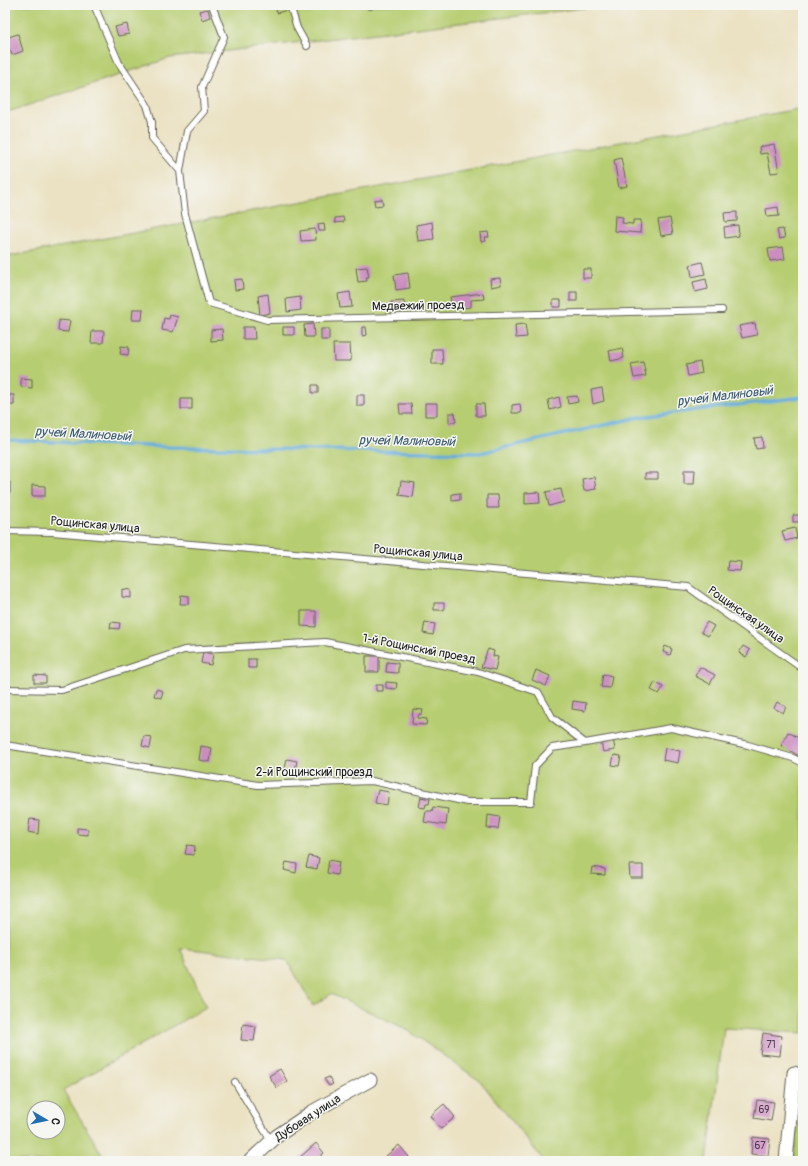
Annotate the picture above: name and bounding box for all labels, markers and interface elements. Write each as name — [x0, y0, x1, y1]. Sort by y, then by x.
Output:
street label: Медвежий проезд — [372, 298, 465, 314]
water label: ручей Малиновый — [676, 382, 775, 410]
water label: ручей Малиновый — [35, 423, 133, 445]
water label: ручей Малиновый — [359, 432, 457, 450]
street label: Рощинская улица — [50, 514, 141, 536]
street label: Рощинская улица — [373, 542, 464, 564]
street label: Рощинская улица — [705, 583, 787, 647]
street label: 1-й Рощинский проезд — [361, 631, 478, 667]
street label: 2-й Рощинский проезд — [256, 765, 373, 780]
house number: 71 — [766, 1039, 776, 1051]
street label: Дубовая улица — [272, 1091, 344, 1145]
north arrow — [26, 1100, 66, 1140]
house number: 69 — [759, 1104, 769, 1116]
text: С — [48, 1117, 62, 1126]
house number: 67 — [754, 1140, 766, 1152]

